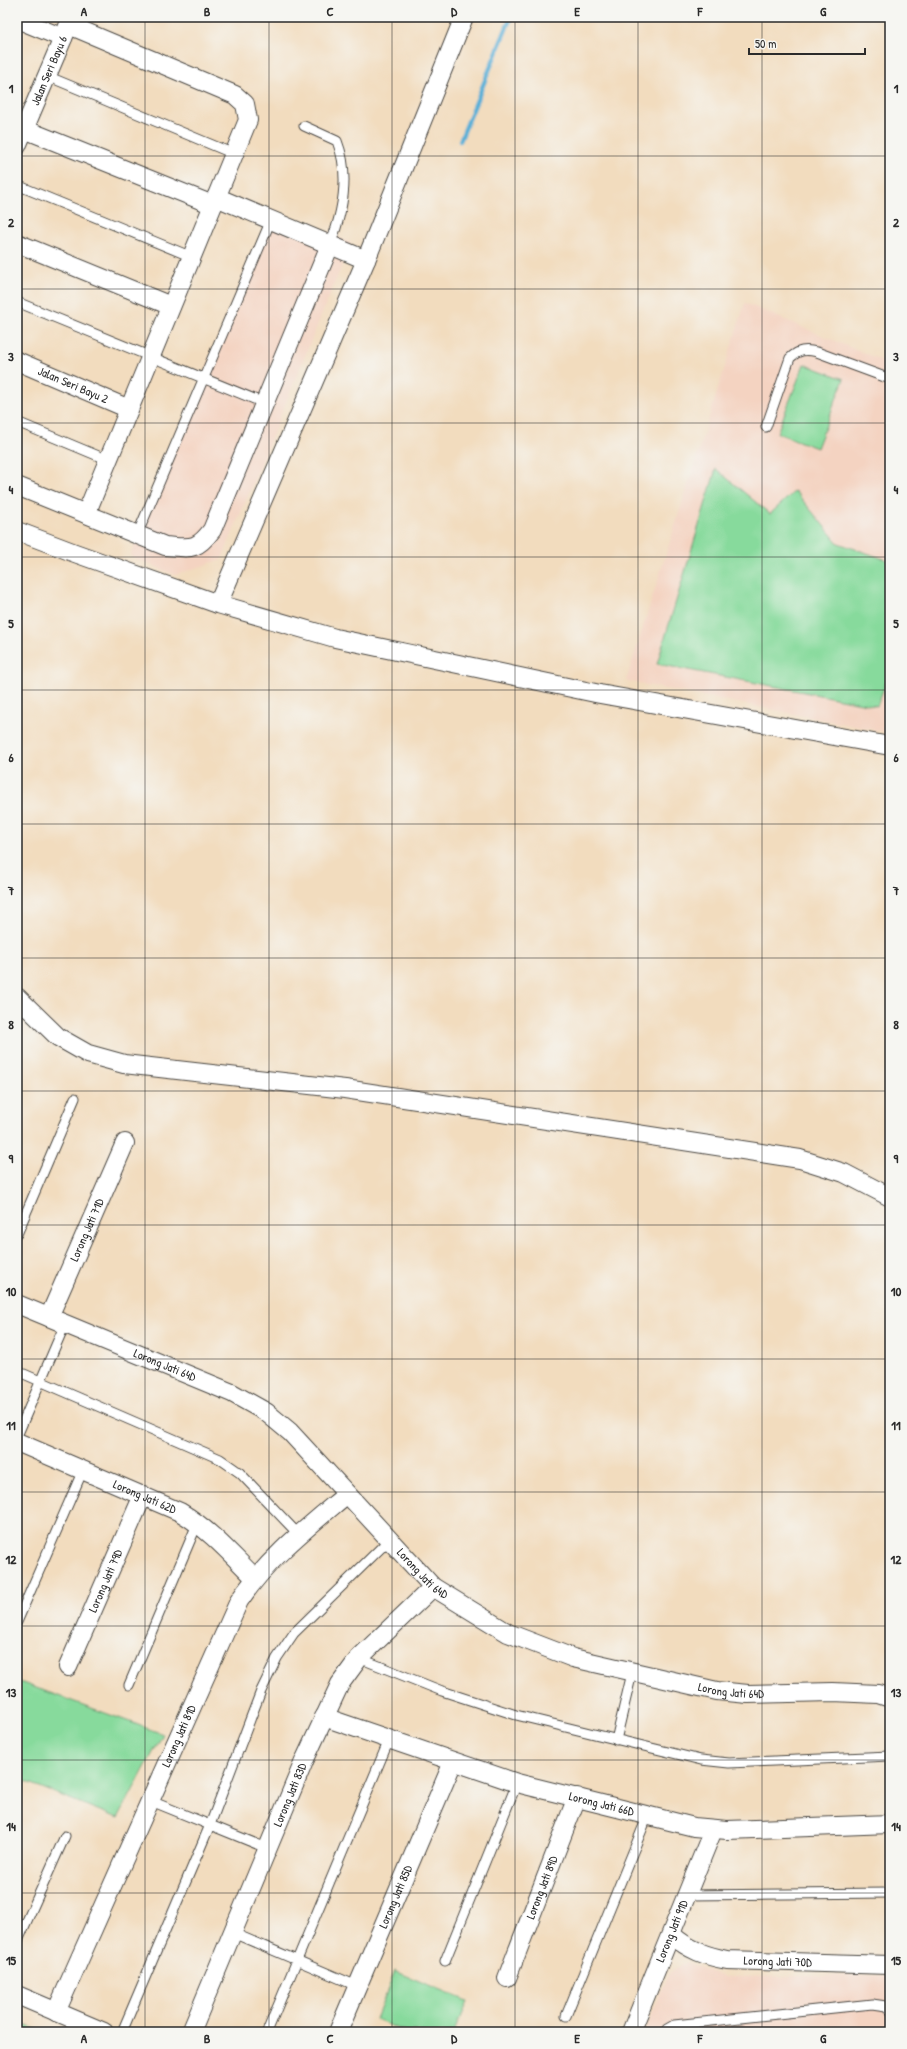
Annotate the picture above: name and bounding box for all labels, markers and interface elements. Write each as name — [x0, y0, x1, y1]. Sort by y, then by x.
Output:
text: A — [81, 2, 88, 20]
text: B — [204, 2, 211, 20]
text: C — [326, 2, 334, 20]
text: D — [451, 2, 458, 20]
text: E — [574, 2, 580, 20]
text: F — [697, 2, 704, 20]
text: G — [820, 2, 827, 20]
scale bar — [749, 30, 865, 56]
street label: Jalan Seri Bayu 6 — [26, 33, 71, 108]
text: 50 m — [755, 35, 776, 52]
text: 1 — [9, 79, 14, 97]
text: 1 — [894, 79, 899, 97]
text: 2 — [8, 213, 15, 231]
text: 2 — [893, 213, 900, 231]
text: 3 — [8, 347, 14, 365]
text: 3 — [893, 347, 899, 365]
street label: Jalan Seri Bayu 2 — [36, 362, 111, 407]
text: 4 — [9, 480, 14, 498]
text: 4 — [894, 480, 899, 498]
text: 5 — [8, 614, 14, 632]
text: 5 — [893, 614, 899, 632]
text: 6 — [8, 748, 14, 766]
text: 6 — [893, 748, 899, 766]
text: 7 — [7, 881, 15, 899]
text: 7 — [892, 881, 900, 899]
text: 8 — [8, 1015, 14, 1033]
text: 8 — [893, 1015, 899, 1033]
text: 9 — [9, 1149, 14, 1167]
text: 9 — [894, 1149, 899, 1167]
street label: Lorong Jati 71D — [65, 1195, 108, 1264]
text: 10 — [6, 1282, 16, 1300]
text: 10 — [891, 1282, 901, 1300]
street label: Lorong Jati 64D — [131, 1344, 199, 1385]
text: 11 — [6, 1416, 16, 1434]
text: 11 — [891, 1416, 901, 1434]
street label: Lorong Jati 62D — [111, 1475, 179, 1518]
street label: Lorong Jati 64D — [393, 1544, 452, 1602]
street label: Lorong Jati 79D — [84, 1546, 126, 1615]
text: 12 — [6, 1550, 17, 1568]
text: 12 — [891, 1550, 902, 1568]
street label: Lorong Jati 64D — [697, 1678, 764, 1702]
text: 13 — [6, 1683, 16, 1701]
text: 13 — [891, 1683, 901, 1701]
street label: Lorong Jati 81D — [157, 1702, 200, 1770]
street label: Lorong Jati 83D — [269, 1760, 311, 1829]
street label: Lorong Jati 66D — [567, 1787, 636, 1820]
text: 14 — [6, 1817, 16, 1835]
text: 14 — [891, 1817, 901, 1835]
street label: Lorong Jati 89D — [522, 1853, 562, 1921]
street label: Lorong Jati 85D — [374, 1862, 416, 1931]
street label: Lorong Jati 91D — [651, 1897, 692, 1964]
text: 15 — [6, 1951, 17, 1969]
text: 15 — [891, 1951, 902, 1969]
street label: Lorong Jati 70D — [743, 1952, 812, 1971]
text: A — [81, 2029, 88, 2047]
text: B — [204, 2029, 211, 2047]
text: C — [326, 2029, 334, 2047]
text: D — [451, 2029, 458, 2047]
text: E — [574, 2029, 580, 2047]
text: F — [697, 2029, 704, 2047]
text: G — [820, 2029, 827, 2047]

